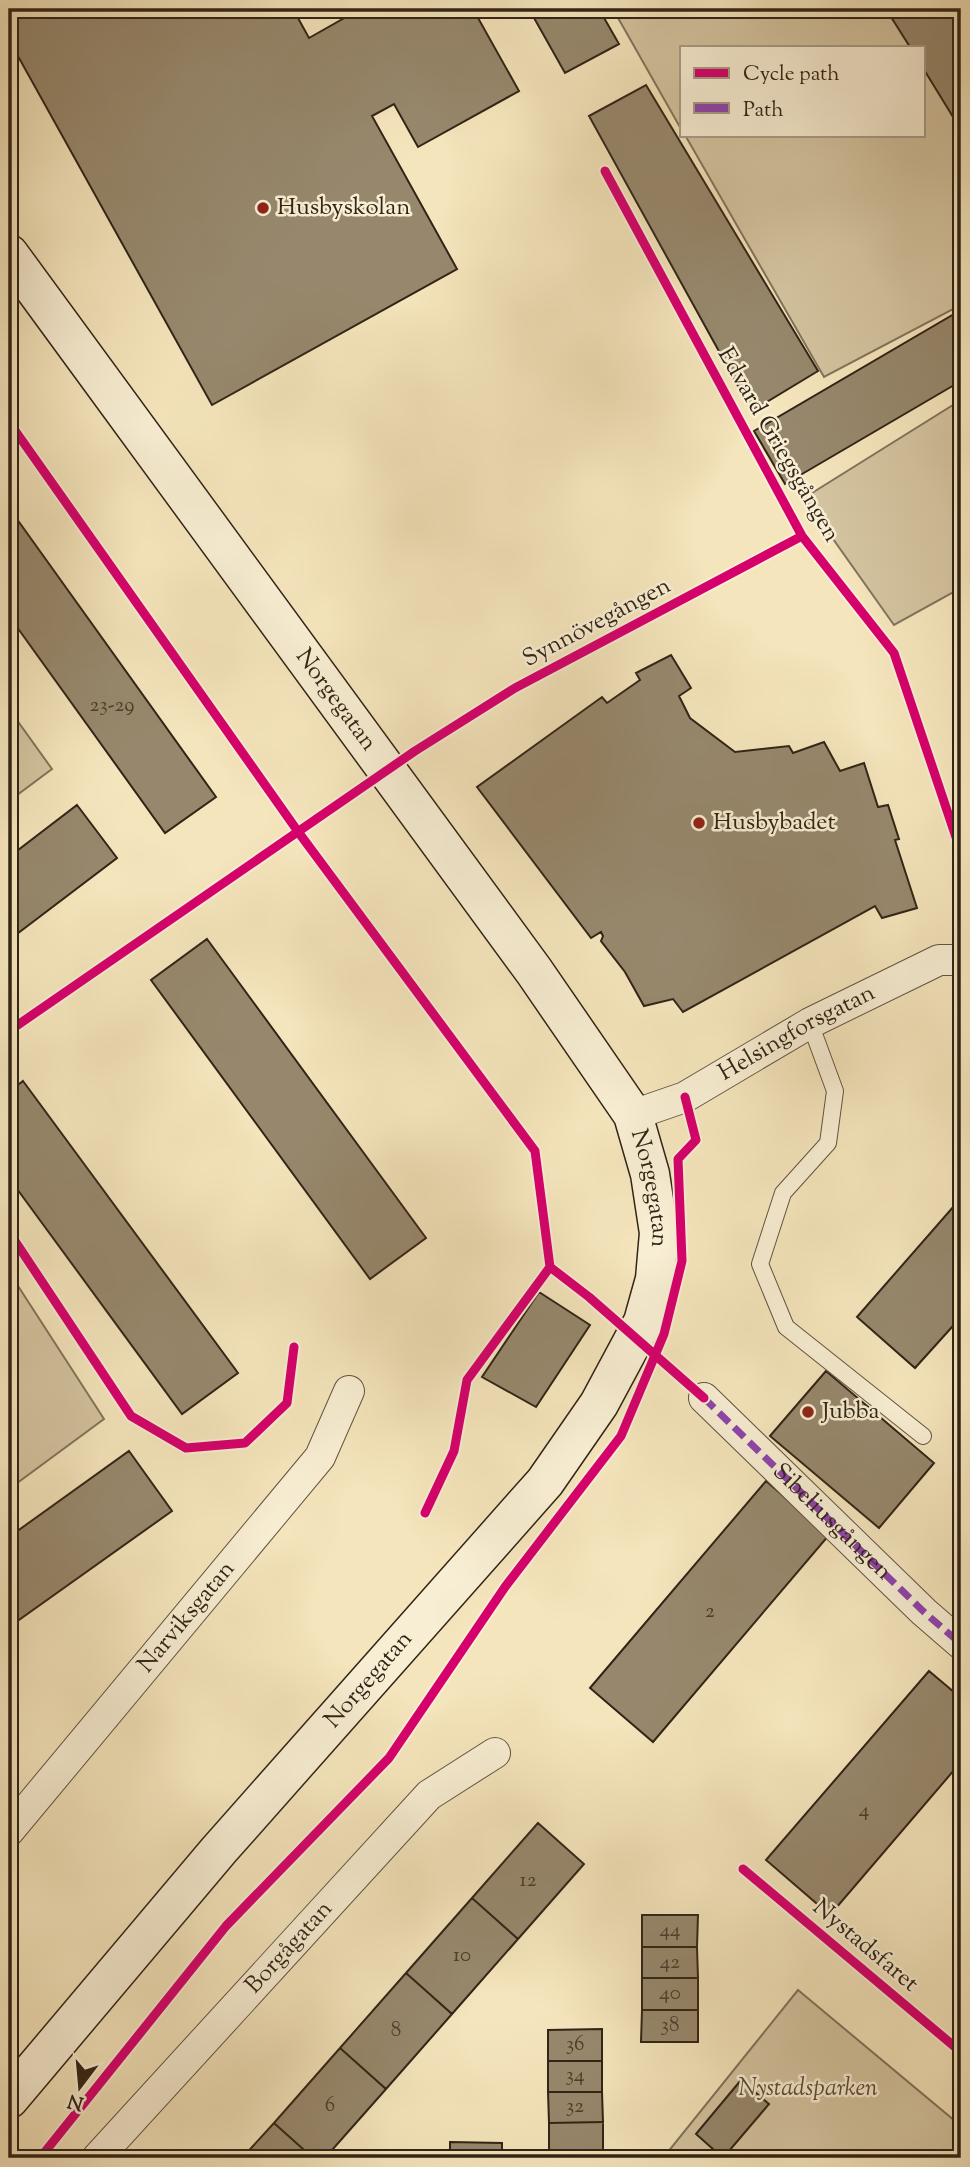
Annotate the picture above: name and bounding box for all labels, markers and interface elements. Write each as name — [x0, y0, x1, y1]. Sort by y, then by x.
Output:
legend — [680, 46, 925, 136]
text: Cycle path — [743, 60, 840, 90]
text: Path — [743, 96, 784, 126]
place label: Husbyskolan — [277, 191, 410, 225]
marker: Husbyskolan — [255, 200, 271, 216]
street label: Edvard Griegsgången — [708, 341, 848, 549]
street label: Synnövegången — [517, 570, 677, 676]
street label: Norgegatan — [287, 642, 385, 759]
house number: 23-29 — [89, 691, 135, 721]
place label: Husbybadet — [713, 806, 836, 840]
marker: Husbybadet — [691, 815, 707, 831]
street label: Helsingforsgatan — [712, 977, 881, 1090]
street label: Norgegatan — [621, 1125, 676, 1249]
place label: Jubba — [820, 1395, 880, 1429]
marker: Jubba — [800, 1404, 816, 1420]
street label: Sibeliusgången — [764, 1456, 899, 1589]
street label: Narviksgatan — [130, 1554, 244, 1681]
house number: 2 — [705, 1597, 715, 1627]
street label: Norgegatan — [317, 1624, 421, 1736]
house number: 4 — [859, 1796, 869, 1826]
house number: 12 — [520, 1866, 537, 1896]
street label: Nystadsfaret — [804, 1891, 926, 2001]
street label: Borgågatan — [238, 1894, 341, 2002]
house number: 44 — [659, 1916, 681, 1946]
house number: 10 — [453, 1941, 471, 1971]
house number: 42 — [660, 1948, 680, 1978]
house number: 40 — [659, 1979, 681, 2009]
house number: 38 — [661, 2011, 679, 2041]
house number: 8 — [391, 2016, 401, 2046]
house number: 36 — [566, 2030, 584, 2060]
north arrow — [46, 2052, 116, 2122]
house number: 34 — [565, 2061, 585, 2091]
park label: Nystadsparken — [738, 2072, 878, 2106]
text: N — [65, 2086, 87, 2116]
house number: 6 — [325, 2091, 335, 2121]
house number: 32 — [566, 2092, 584, 2122]

